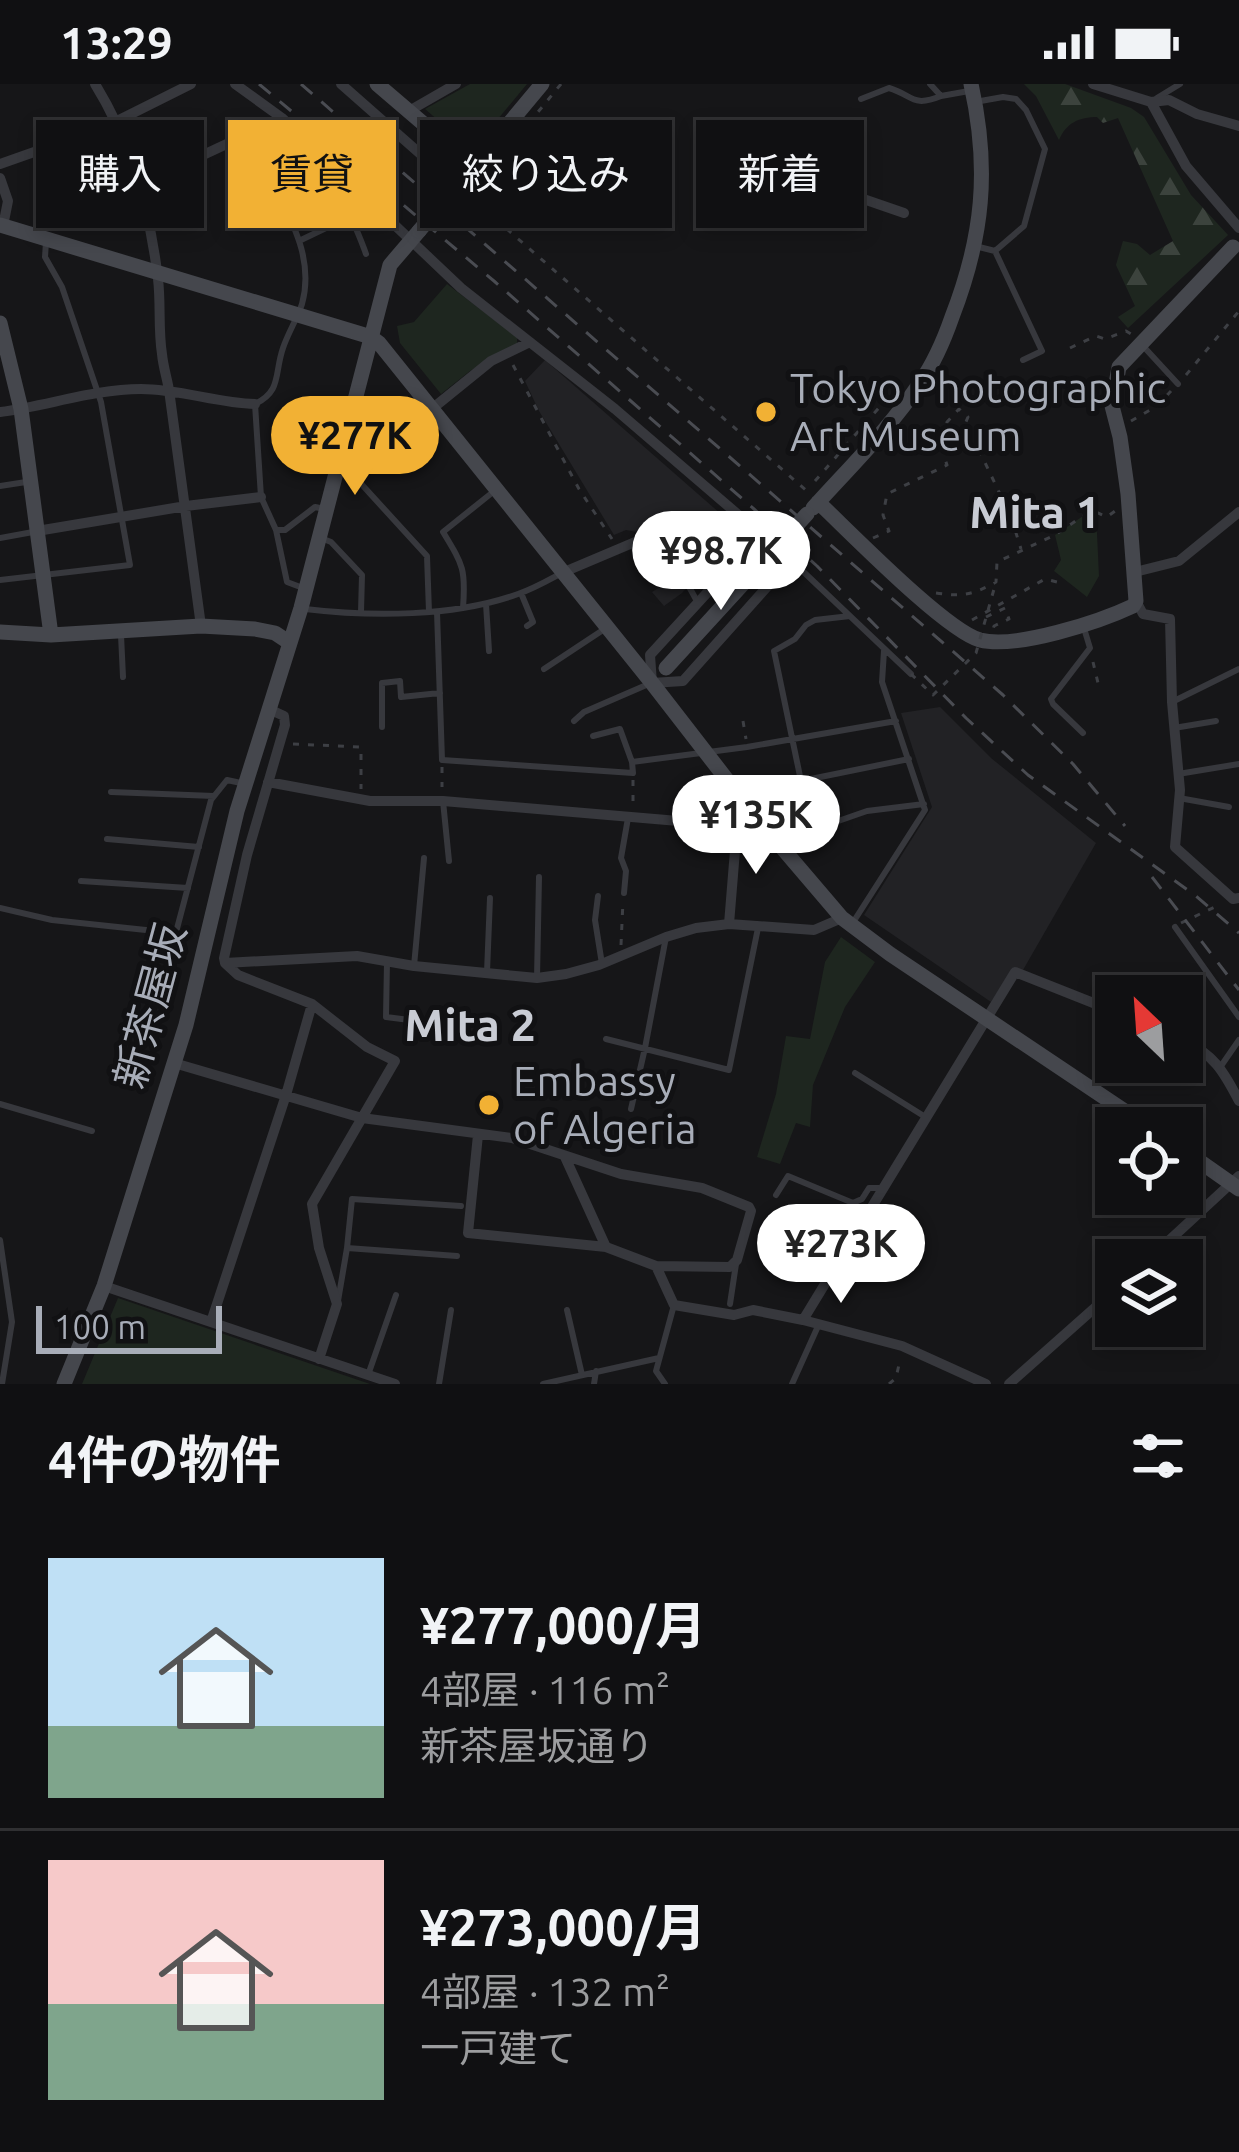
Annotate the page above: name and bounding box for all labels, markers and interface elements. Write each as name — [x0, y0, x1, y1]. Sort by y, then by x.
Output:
text: 13:29 — [60, 17, 173, 68]
chip: 購入 — [36, 120, 204, 228]
chip: 賃貸 — [228, 120, 396, 228]
chip: 絞り込み — [420, 120, 672, 228]
chip: 新着 — [696, 120, 864, 228]
place label: Tokyo Photographic Art Museum — [790, 364, 1166, 459]
pin: ¥277K — [271, 396, 439, 498]
marker: Tokyo Photographic Art Museum — [753, 399, 779, 425]
text: ¥277K — [298, 413, 412, 456]
district label: Mita 1 — [969, 486, 1101, 537]
pin: ¥98.7K — [623, 511, 819, 613]
text: ¥98.7K — [659, 528, 783, 571]
pin: ¥135K — [672, 775, 840, 877]
text: ¥135K — [699, 792, 813, 835]
street label: 新茶屋坂 — [105, 919, 194, 1093]
north arrow — [1095, 975, 1203, 1083]
map controls — [1095, 975, 1203, 1347]
district label: Mita 2 — [404, 999, 536, 1050]
place label: Embassy of Algeria — [513, 1057, 697, 1152]
marker: Embassy of Algeria — [476, 1092, 502, 1118]
button: locate — [1095, 1107, 1203, 1215]
pin: ¥273K — [757, 1204, 925, 1306]
text: ¥273K — [784, 1221, 898, 1264]
button: layers — [1095, 1239, 1203, 1347]
scale bar — [36, 1300, 222, 1353]
text: 100 m — [54, 1308, 146, 1345]
icon: filters — [1125, 1423, 1191, 1489]
text: 4件の物件 — [48, 1430, 281, 1488]
text: ¥277,000/月 — [420, 1596, 706, 1654]
icon: home — [144, 1606, 288, 1750]
text: 4部屋 · 116 m² — [420, 1668, 670, 1711]
text: 新茶屋坂通り — [420, 1724, 654, 1767]
text: ¥273,000/月 — [420, 1898, 706, 1956]
icon: home — [144, 1908, 288, 2052]
text: 4部屋 · 132 m² — [420, 1970, 670, 2013]
text: 一戸建て — [420, 2026, 576, 2069]

